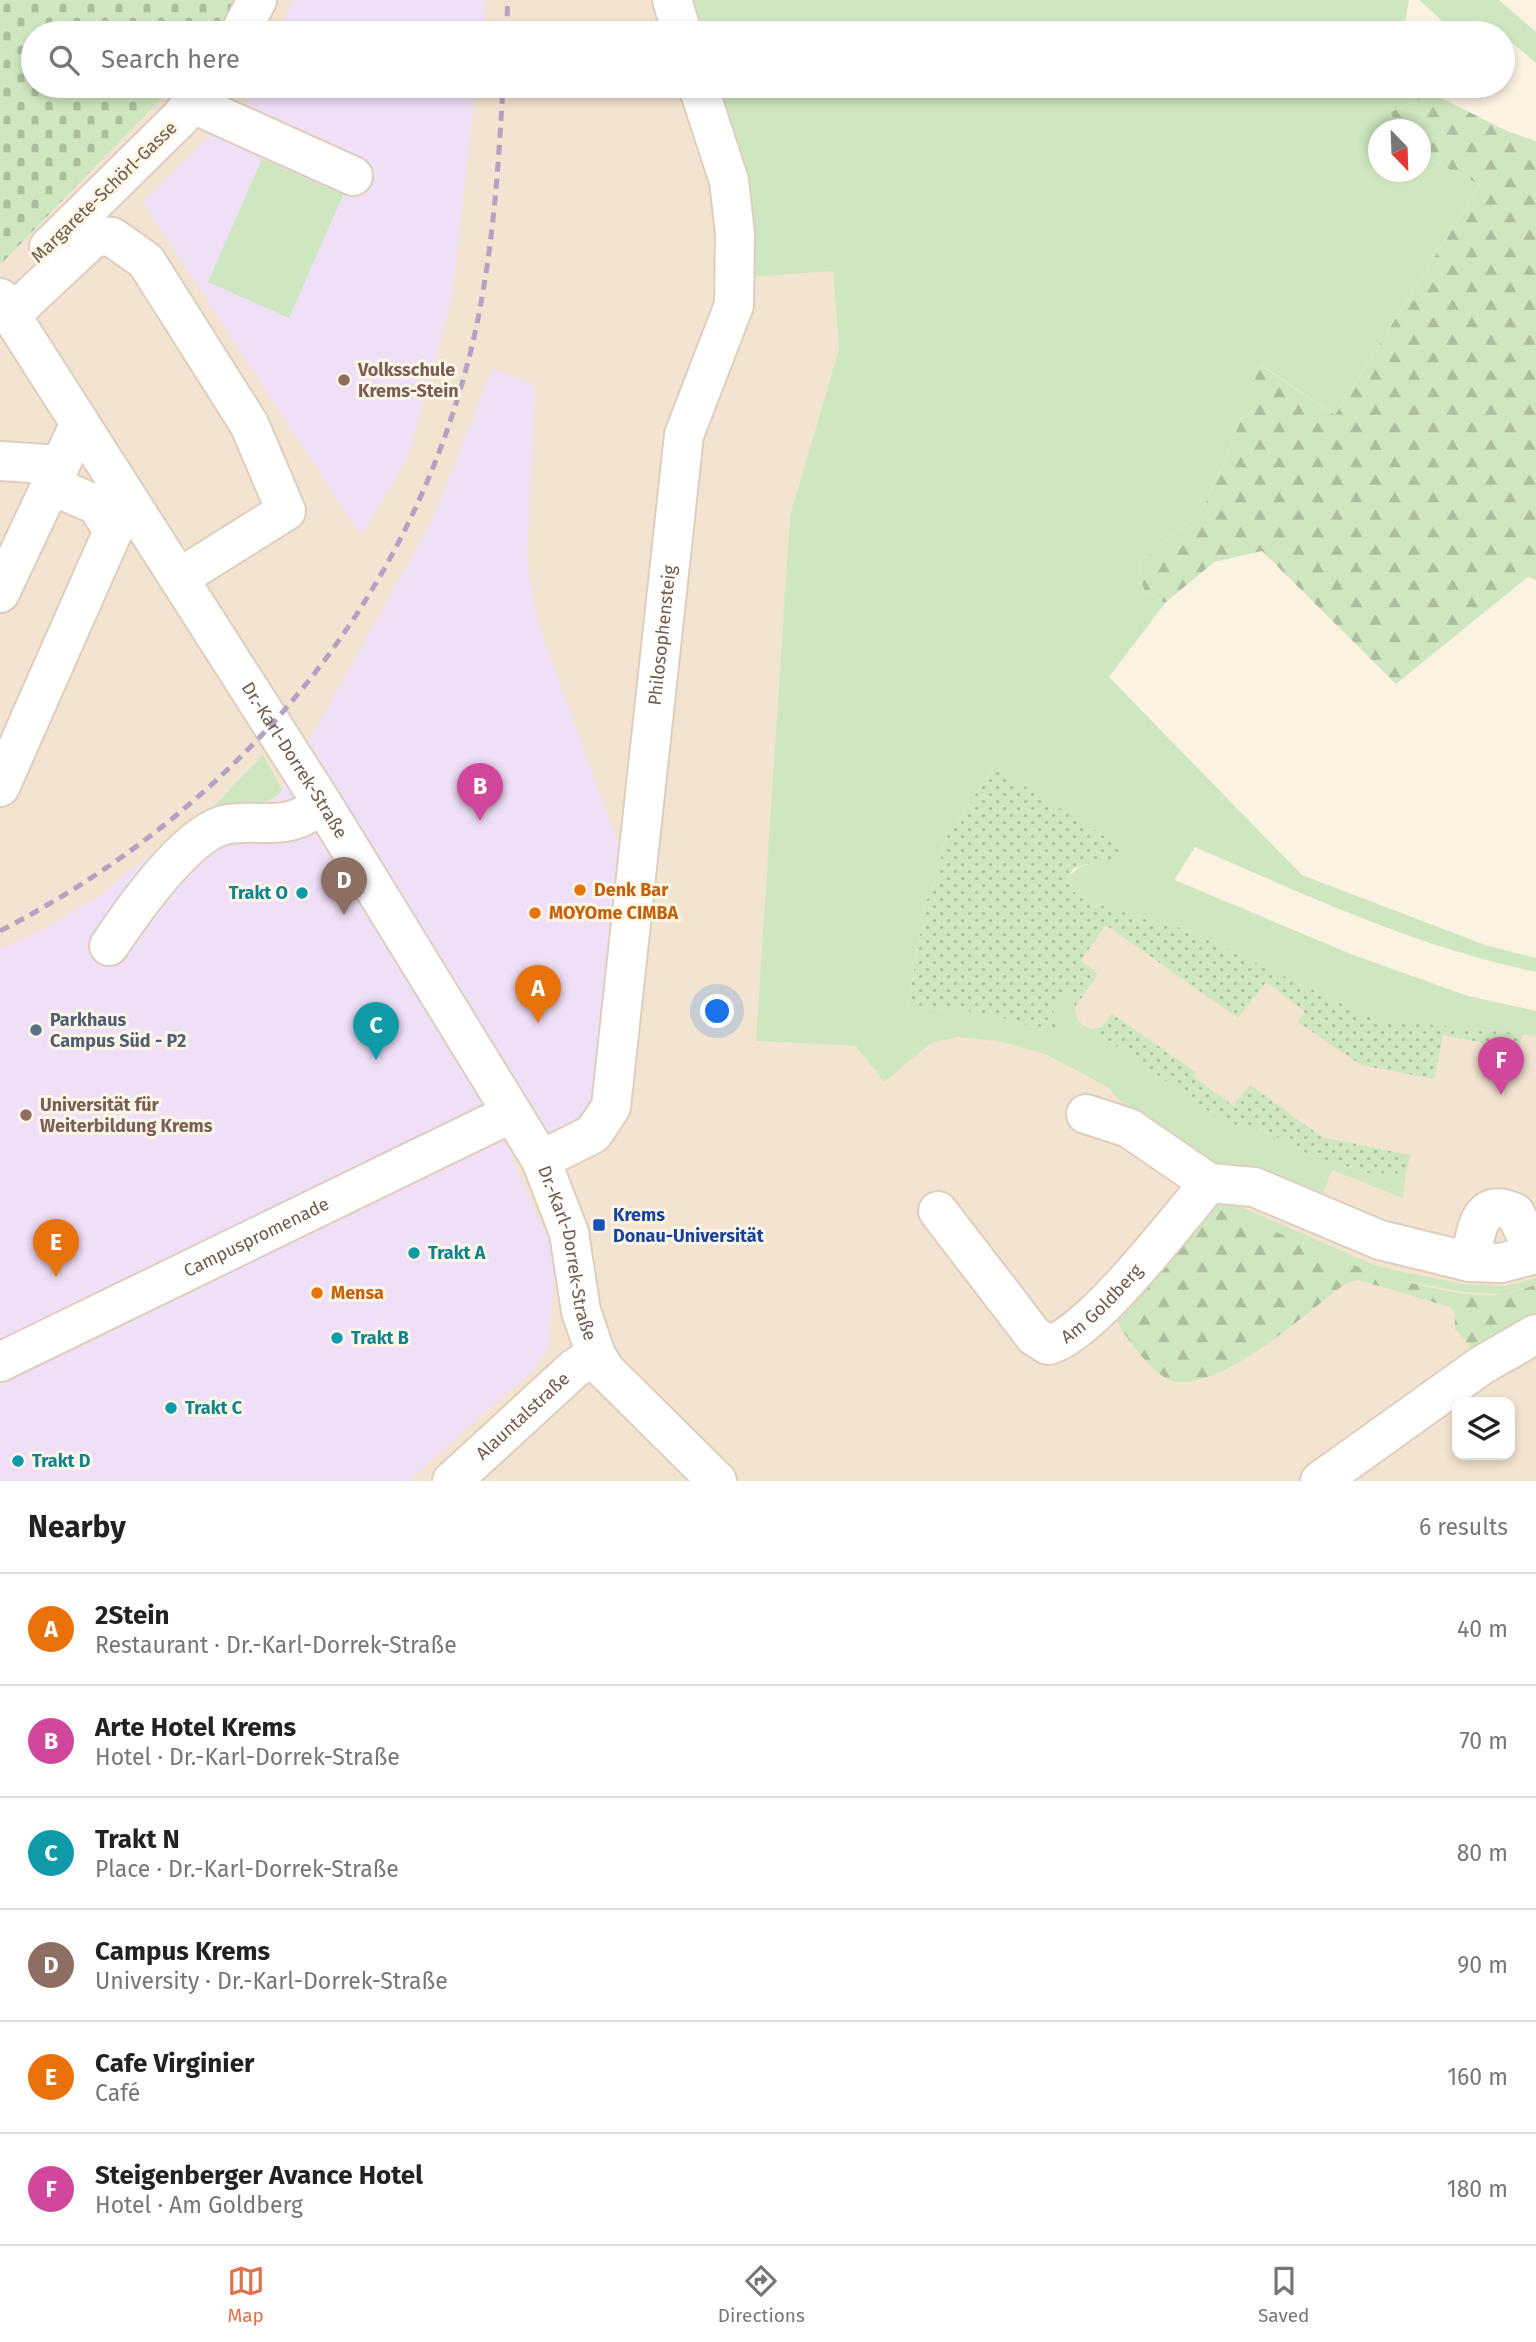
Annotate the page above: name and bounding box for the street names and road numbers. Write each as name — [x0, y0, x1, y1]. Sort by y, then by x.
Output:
street label: Margarete-Schörl-Gasse — [26, 117, 182, 267]
street label: Philosophensteig — [644, 564, 681, 707]
street label: Dr.-Karl-Dorrek-Straße — [237, 678, 352, 842]
street label: Dr.-Karl-Dorrek-Straße — [533, 1162, 601, 1343]
street label: Campuspromenade — [180, 1193, 332, 1282]
street label: Am Goldberg — [1057, 1259, 1148, 1348]
street label: Alauntalstraße — [471, 1368, 574, 1464]

